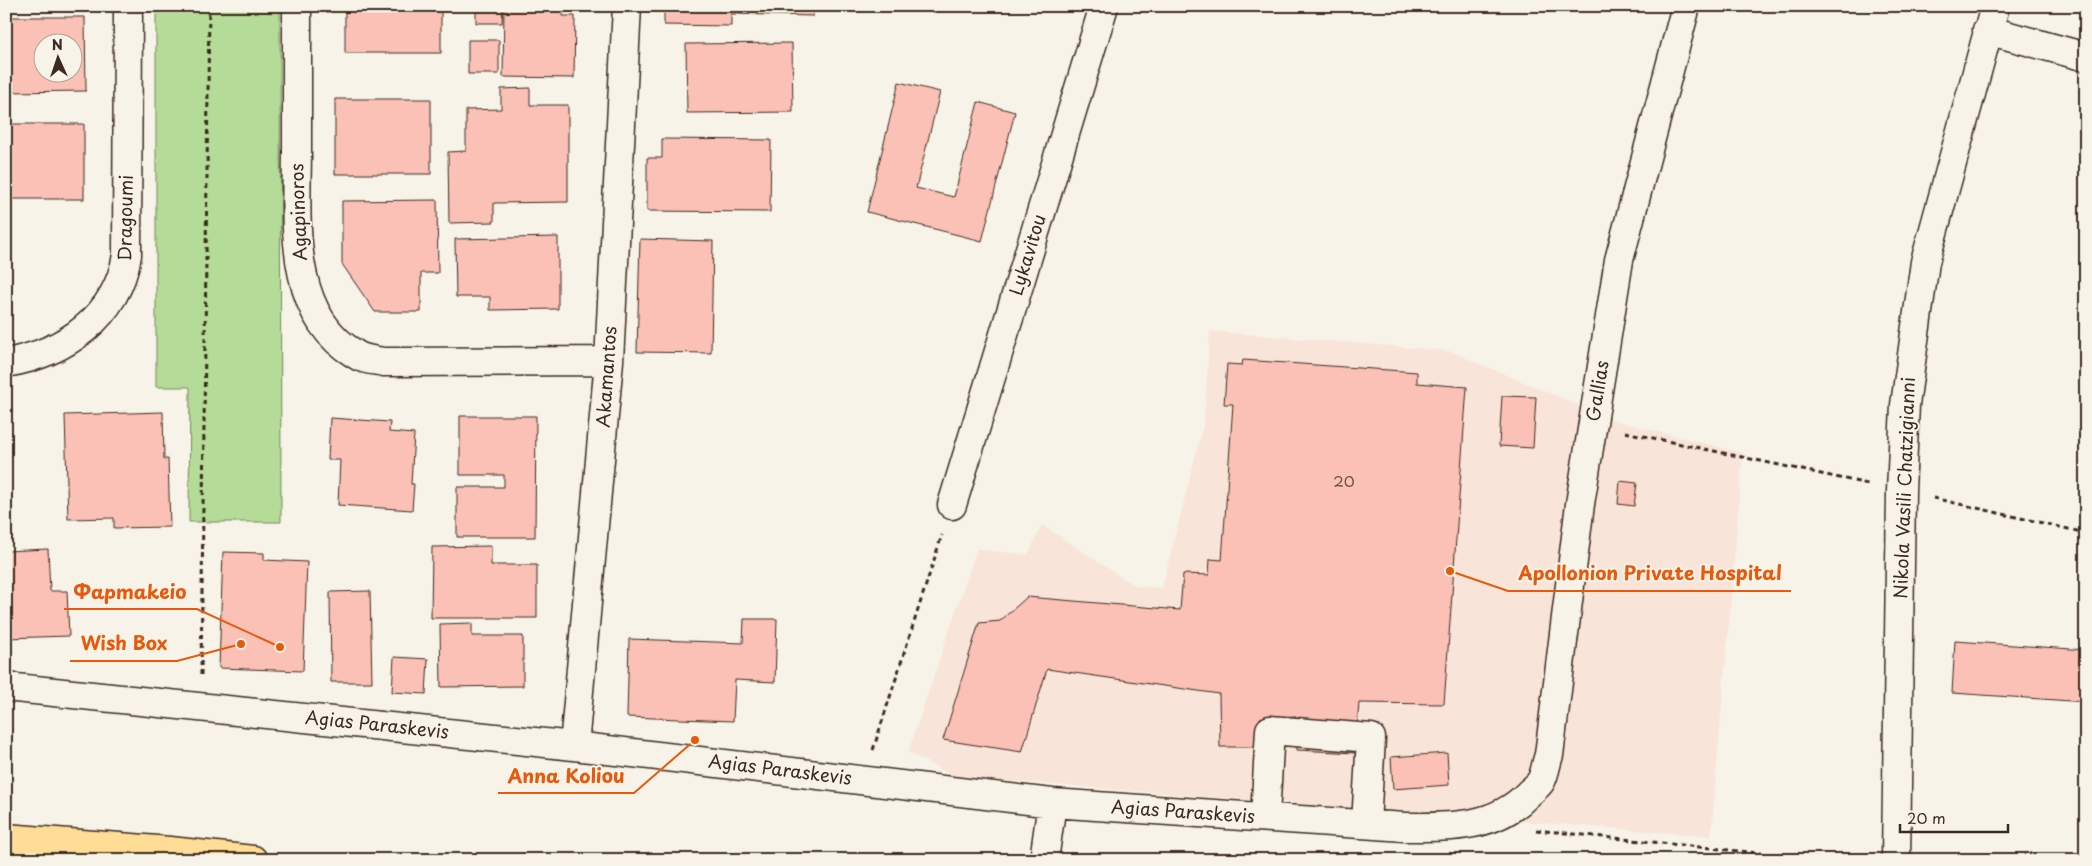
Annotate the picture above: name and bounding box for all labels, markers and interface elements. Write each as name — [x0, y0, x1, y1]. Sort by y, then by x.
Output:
north arrow — [32, 32, 82, 82]
text: N — [51, 34, 63, 55]
street label: Agapinoros — [282, 163, 313, 261]
street label: Dragoumi — [110, 175, 139, 261]
street label: Lykavitou — [1001, 210, 1052, 299]
street label: Akamantos — [588, 325, 623, 428]
street label: Gallias — [1578, 358, 1615, 423]
street label: Nikola Vasili Chatzigianni — [1886, 377, 1921, 599]
house number: 20 — [1333, 469, 1355, 492]
callout: Apollonion Private Hospital — [1508, 557, 1791, 591]
text: Apollonion Private Hospital — [1517, 558, 1782, 586]
callout: Φapmakeio — [64, 575, 197, 609]
text: Φapmakeio — [74, 577, 186, 605]
callout: Wish Box — [70, 627, 177, 661]
text: Wish Box — [81, 628, 167, 656]
street label: Agias Paraskevis — [304, 703, 450, 744]
street label: Agias Paraskevis — [707, 746, 853, 791]
callout: Anna Koliou — [498, 759, 634, 793]
text: Anna Koliou — [506, 761, 625, 789]
street label: Agias Paraskevis — [1110, 792, 1256, 829]
scale bar — [1900, 801, 2007, 833]
text: 20 m — [1907, 806, 1946, 829]

